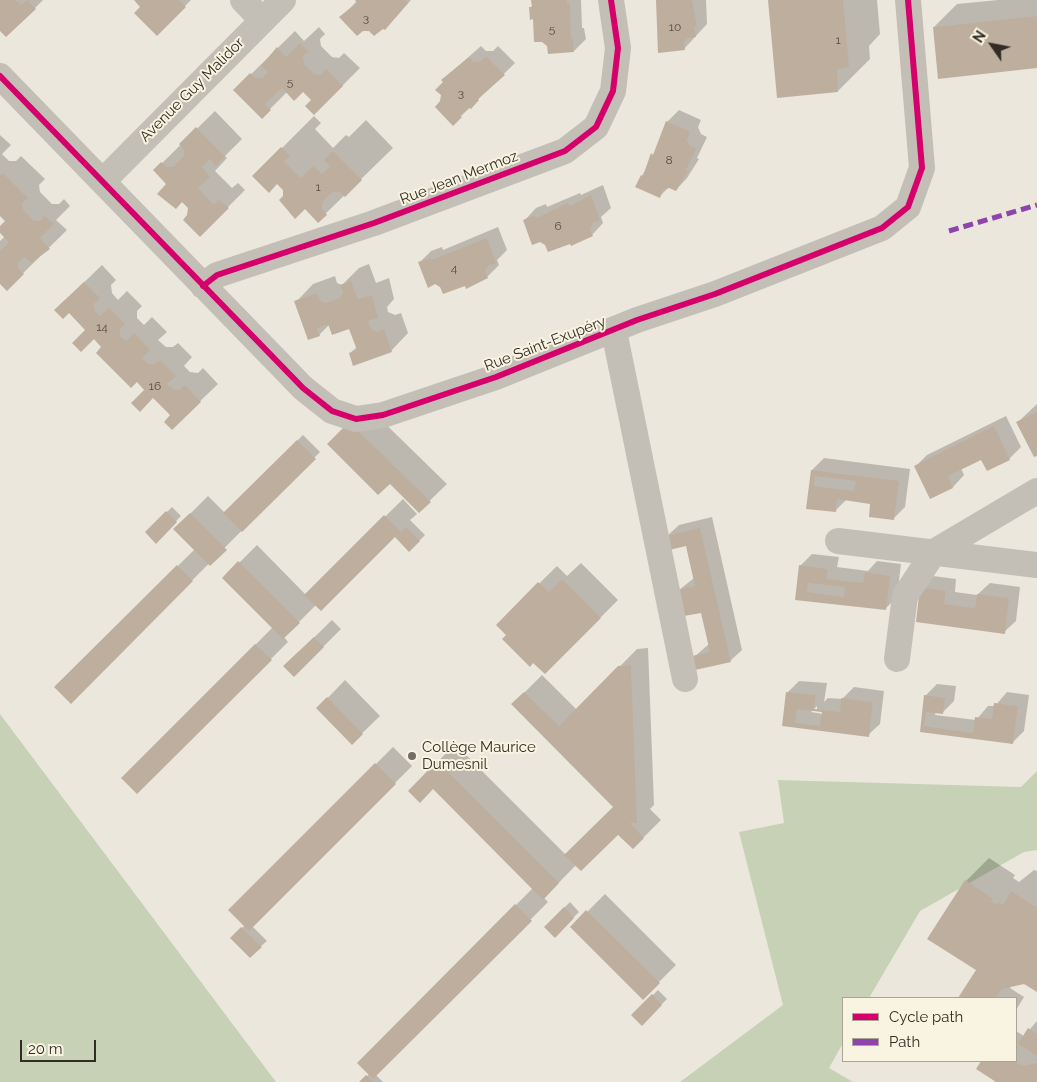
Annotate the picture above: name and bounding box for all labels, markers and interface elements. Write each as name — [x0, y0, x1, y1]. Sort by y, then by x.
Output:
house number: 3 — [363, 11, 369, 25]
house number: 10 — [669, 20, 681, 34]
north arrow — [967, 20, 1017, 70]
house number: 5 — [549, 22, 555, 36]
text: N — [970, 28, 989, 46]
house number: 1 — [835, 33, 841, 47]
street label: Avenue Guy Malidor — [136, 34, 248, 146]
house number: 5 — [287, 75, 293, 89]
house number: 3 — [458, 86, 464, 100]
street label: Rue Jean Mermoz — [397, 147, 521, 209]
house number: 8 — [665, 153, 673, 167]
house number: 1 — [315, 180, 321, 194]
house number: 6 — [554, 219, 562, 233]
house number: 4 — [451, 261, 457, 275]
street label: Rue Saint-Exupéry — [482, 313, 608, 375]
house number: 14 — [96, 320, 108, 334]
house number: 16 — [149, 379, 161, 393]
place label: Collège Maurice Dumesnil — [422, 738, 536, 773]
marker: Collège Maurice Dumesnil — [406, 750, 418, 762]
legend — [842, 997, 1017, 1062]
text: Cycle path — [889, 1008, 963, 1026]
scale bar — [22, 1030, 99, 1062]
text: Path — [889, 1033, 920, 1051]
text: 20 m — [28, 1040, 63, 1058]

